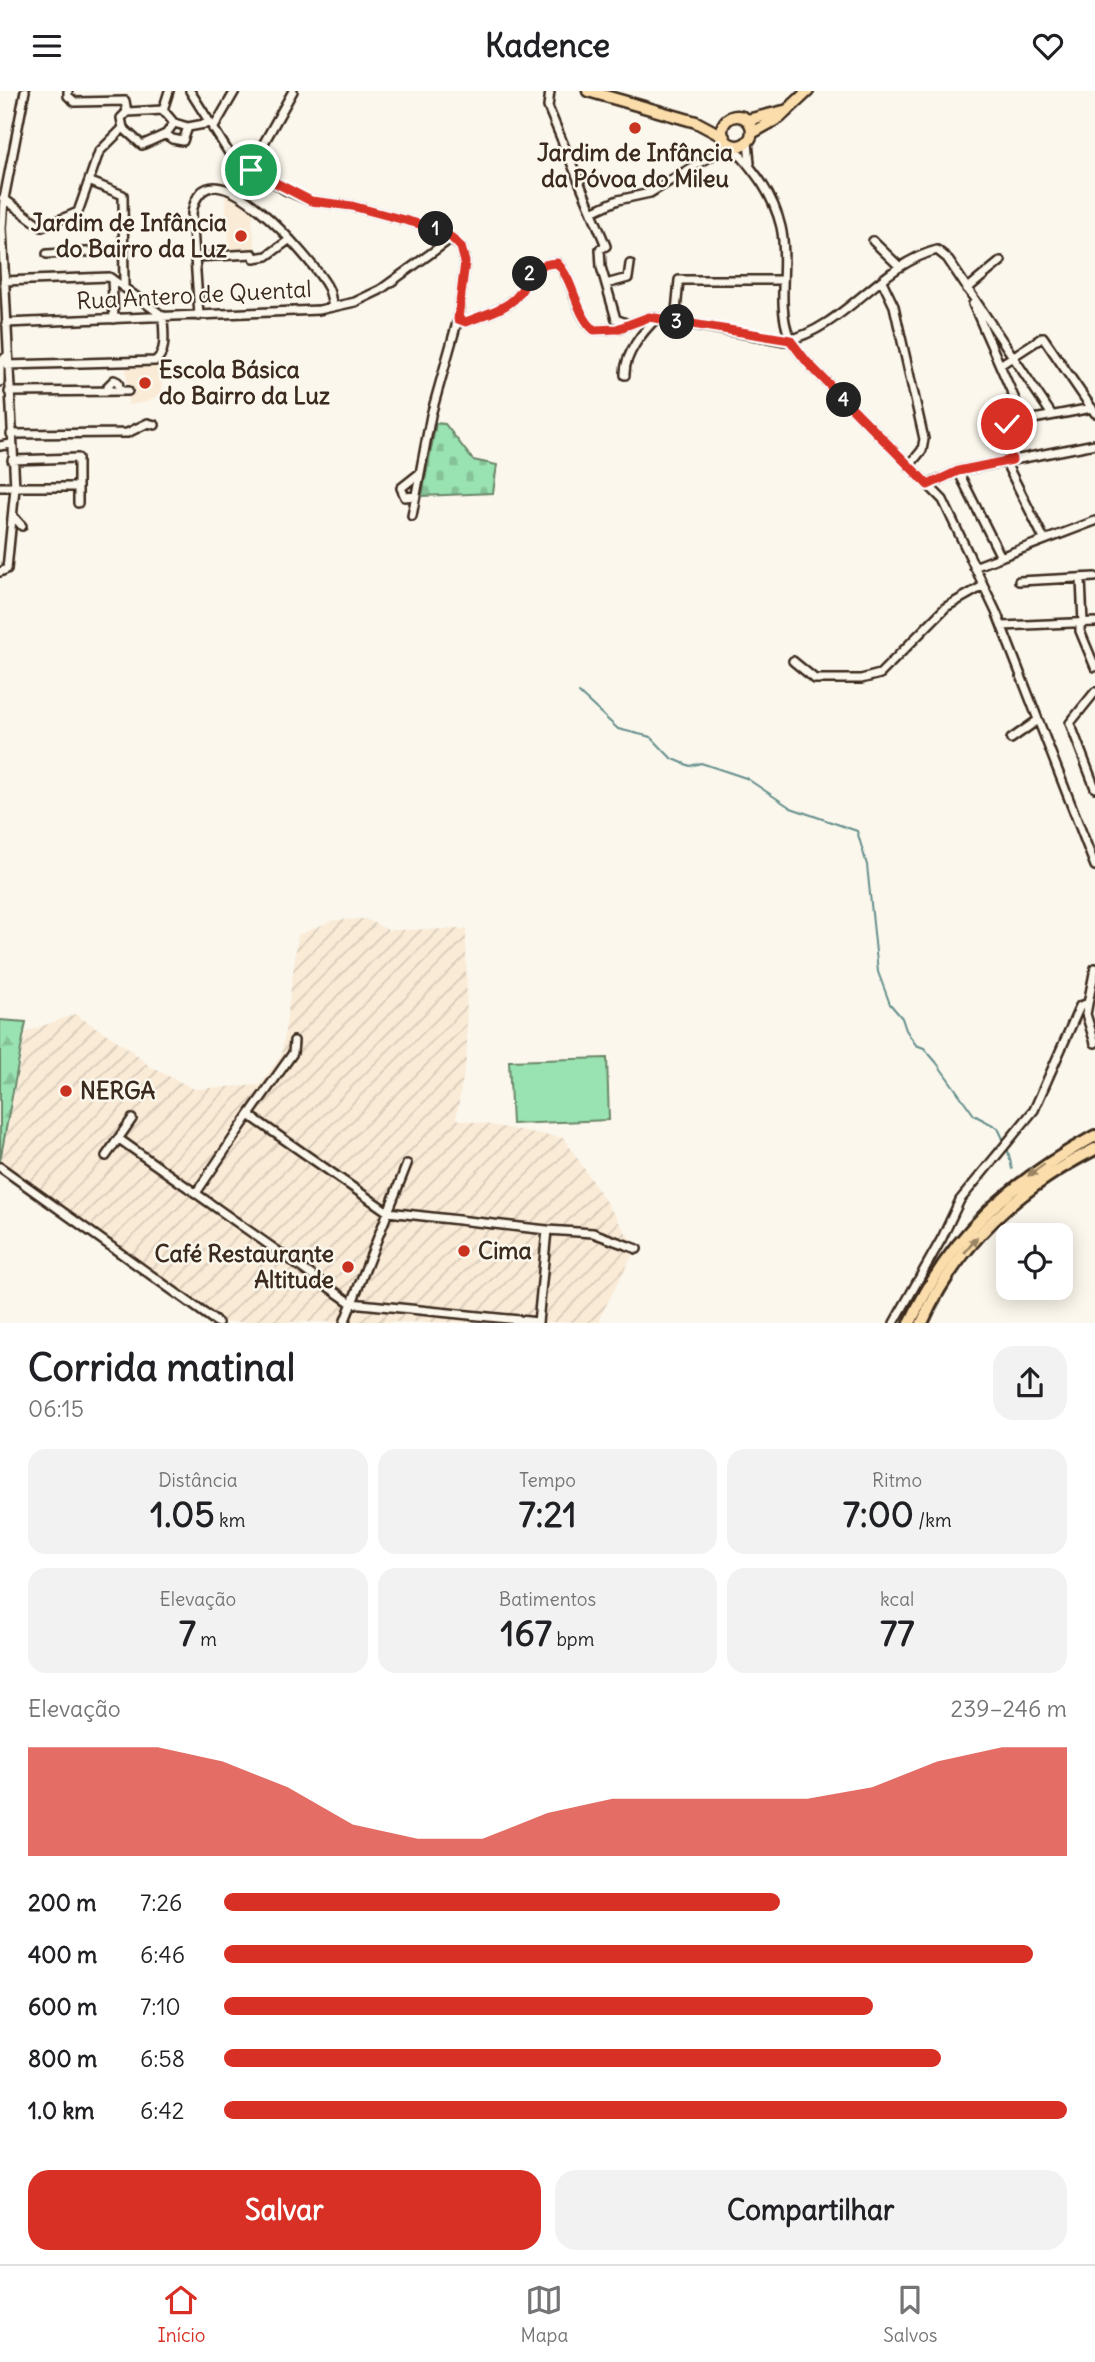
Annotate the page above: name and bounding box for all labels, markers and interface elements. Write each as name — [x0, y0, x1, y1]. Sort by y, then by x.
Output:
text: Kadence — [485, 25, 610, 66]
icon: menu — [28, 27, 66, 65]
icon: heart — [1029, 27, 1067, 65]
marker: Jardim de Infância da Póvoa do Mileu — [627, 120, 643, 136]
place label: Jardim de Infância da Póvoa do Mileu — [537, 138, 733, 193]
pin — [221, 140, 281, 200]
icon: arrive — [232, 151, 270, 189]
place label: Jardim de Infância do Bairro da Luz — [31, 208, 227, 263]
pin: 1 — [418, 211, 453, 247]
text: 1 — [432, 216, 439, 240]
marker: Jardim de Infância do Bairro da Luz — [233, 228, 249, 244]
pin: 2 — [512, 257, 548, 291]
text: 2 — [524, 261, 535, 285]
street label: Rua Antero de Quental — [76, 274, 312, 315]
pin: 3 — [660, 305, 694, 339]
text: 3 — [671, 309, 682, 333]
place label: Escola Básica do Bairro da Luz — [159, 355, 330, 410]
marker: Escola Básica do Bairro da Luz — [137, 375, 153, 391]
pin: 4 — [826, 383, 862, 417]
text: 4 — [838, 387, 849, 411]
pin — [977, 394, 1037, 454]
icon: check — [988, 405, 1026, 443]
place label: NERGA — [80, 1076, 156, 1105]
marker: NERGA — [58, 1083, 74, 1099]
one-way arrow — [1027, 1163, 1045, 1177]
map controls — [996, 1223, 1073, 1300]
button: locate — [996, 1223, 1073, 1300]
place label: Cima — [478, 1236, 532, 1265]
one-way arrow — [964, 1236, 979, 1254]
place label: Café Restaurante Altitude — [155, 1239, 334, 1294]
marker: Cima — [456, 1243, 472, 1259]
marker: Café Restaurante Altitude — [340, 1259, 356, 1275]
text: Corrida matinal — [28, 1344, 295, 1391]
button: share — [993, 1346, 1067, 1420]
text: 06:15 — [28, 1394, 84, 1423]
text: Distância — [158, 1468, 238, 1492]
text: Tempo — [519, 1468, 576, 1492]
text: Ritmo — [872, 1468, 922, 1492]
text: 1.05 — [150, 1492, 215, 1536]
text: 7:21 — [518, 1492, 577, 1536]
text: 7:00 — [843, 1492, 914, 1536]
text: km — [215, 1508, 245, 1532]
text: /km — [914, 1508, 952, 1532]
text: Elevação — [160, 1587, 236, 1611]
text: Batimentos — [499, 1587, 596, 1611]
text: kcal — [880, 1587, 914, 1611]
text: 7 — [179, 1611, 196, 1655]
text: 167 — [501, 1611, 552, 1655]
text: 77 — [880, 1611, 914, 1655]
text: m — [196, 1627, 217, 1651]
text: bpm — [552, 1627, 594, 1651]
text: Elevação — [28, 1694, 121, 1723]
text: 239–246 m — [951, 1694, 1067, 1723]
text: 200 m — [28, 1888, 97, 1917]
text: 7:26 — [140, 1888, 182, 1917]
text: 400 m — [28, 1940, 97, 1969]
text: 6:46 — [140, 1940, 185, 1969]
text: 600 m — [28, 1992, 97, 2021]
text: 7:10 — [140, 1992, 181, 2021]
text: 800 m — [28, 2044, 97, 2073]
text: 6:58 — [140, 2044, 185, 2073]
text: 1.0 km — [28, 2096, 94, 2125]
text: 6:42 — [140, 2096, 184, 2125]
button: Salvar — [28, 2170, 541, 2250]
button: Compartilhar — [555, 2170, 1067, 2250]
tab: Início — [157, 2281, 206, 2347]
tab: Mapa — [520, 2281, 568, 2347]
tab: Salvos — [883, 2281, 938, 2347]

